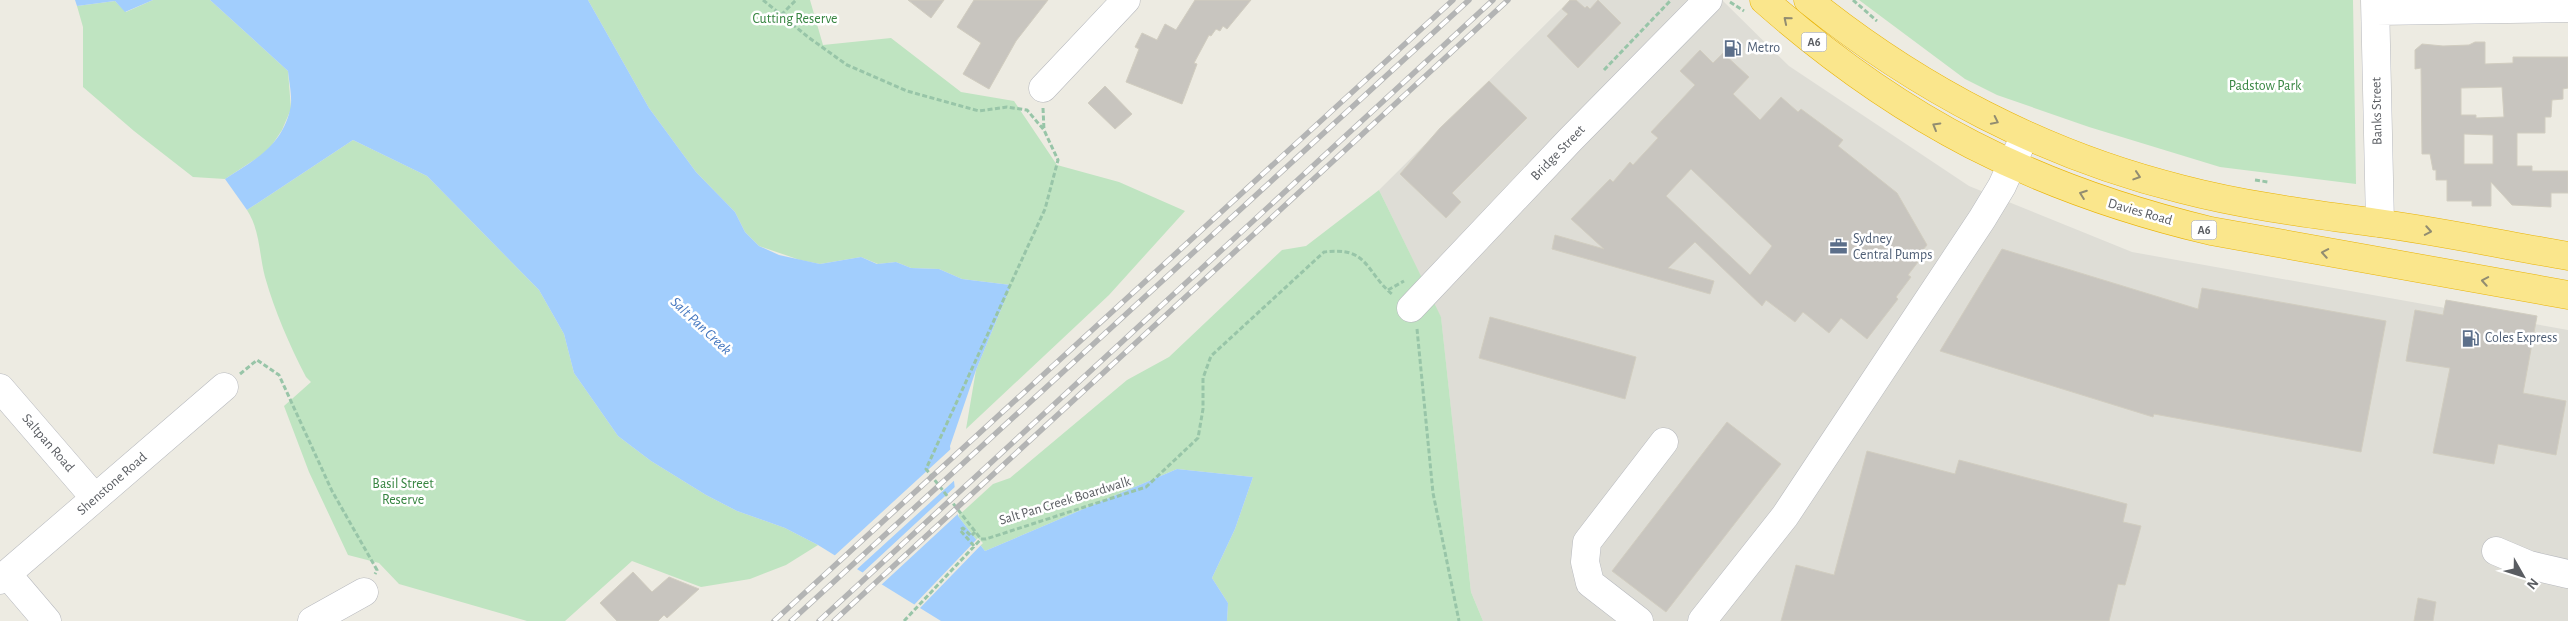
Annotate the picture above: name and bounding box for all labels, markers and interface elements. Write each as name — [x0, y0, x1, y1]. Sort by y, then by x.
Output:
park label: Cutting Reserve — [752, 12, 838, 26]
one-way arrow — [1784, 17, 1793, 26]
road number: A6 — [1802, 32, 1826, 52]
fuel station icon: Metro — [1723, 38, 1743, 58]
place label: Metro — [1747, 41, 1780, 55]
street label: Banks Street — [2369, 76, 2385, 145]
park label: Padstow Park — [2229, 79, 2302, 93]
one-way arrow — [1990, 115, 1999, 125]
street label: Bridge Street — [1528, 122, 1588, 183]
one-way arrow — [1932, 122, 1941, 132]
one-way arrow — [2132, 170, 2140, 180]
one-way arrow — [2079, 190, 2088, 200]
street label: Davies Road — [2106, 196, 2174, 228]
road number: A6 — [2192, 220, 2216, 240]
one-way arrow — [2423, 226, 2432, 236]
place label: Sydney Central Pumps — [1853, 232, 1932, 262]
office icon: Sydney Central Pumps — [1829, 237, 1849, 257]
one-way arrow — [2321, 248, 2330, 258]
one-way arrow — [2481, 276, 2490, 286]
water label: Salt Pan Creek — [668, 294, 734, 358]
fuel station icon: Coles Express — [2461, 328, 2481, 348]
place label: Coles Express — [2485, 331, 2557, 345]
street label: Saltpan Road — [19, 411, 77, 475]
street label: Shenstone Road — [74, 450, 150, 518]
street label: Salt Pan Creek Boardwalk — [998, 474, 1133, 528]
park label: Basil Street Reserve — [372, 477, 434, 507]
north arrow — [2498, 551, 2548, 601]
text: N — [2524, 575, 2541, 592]

